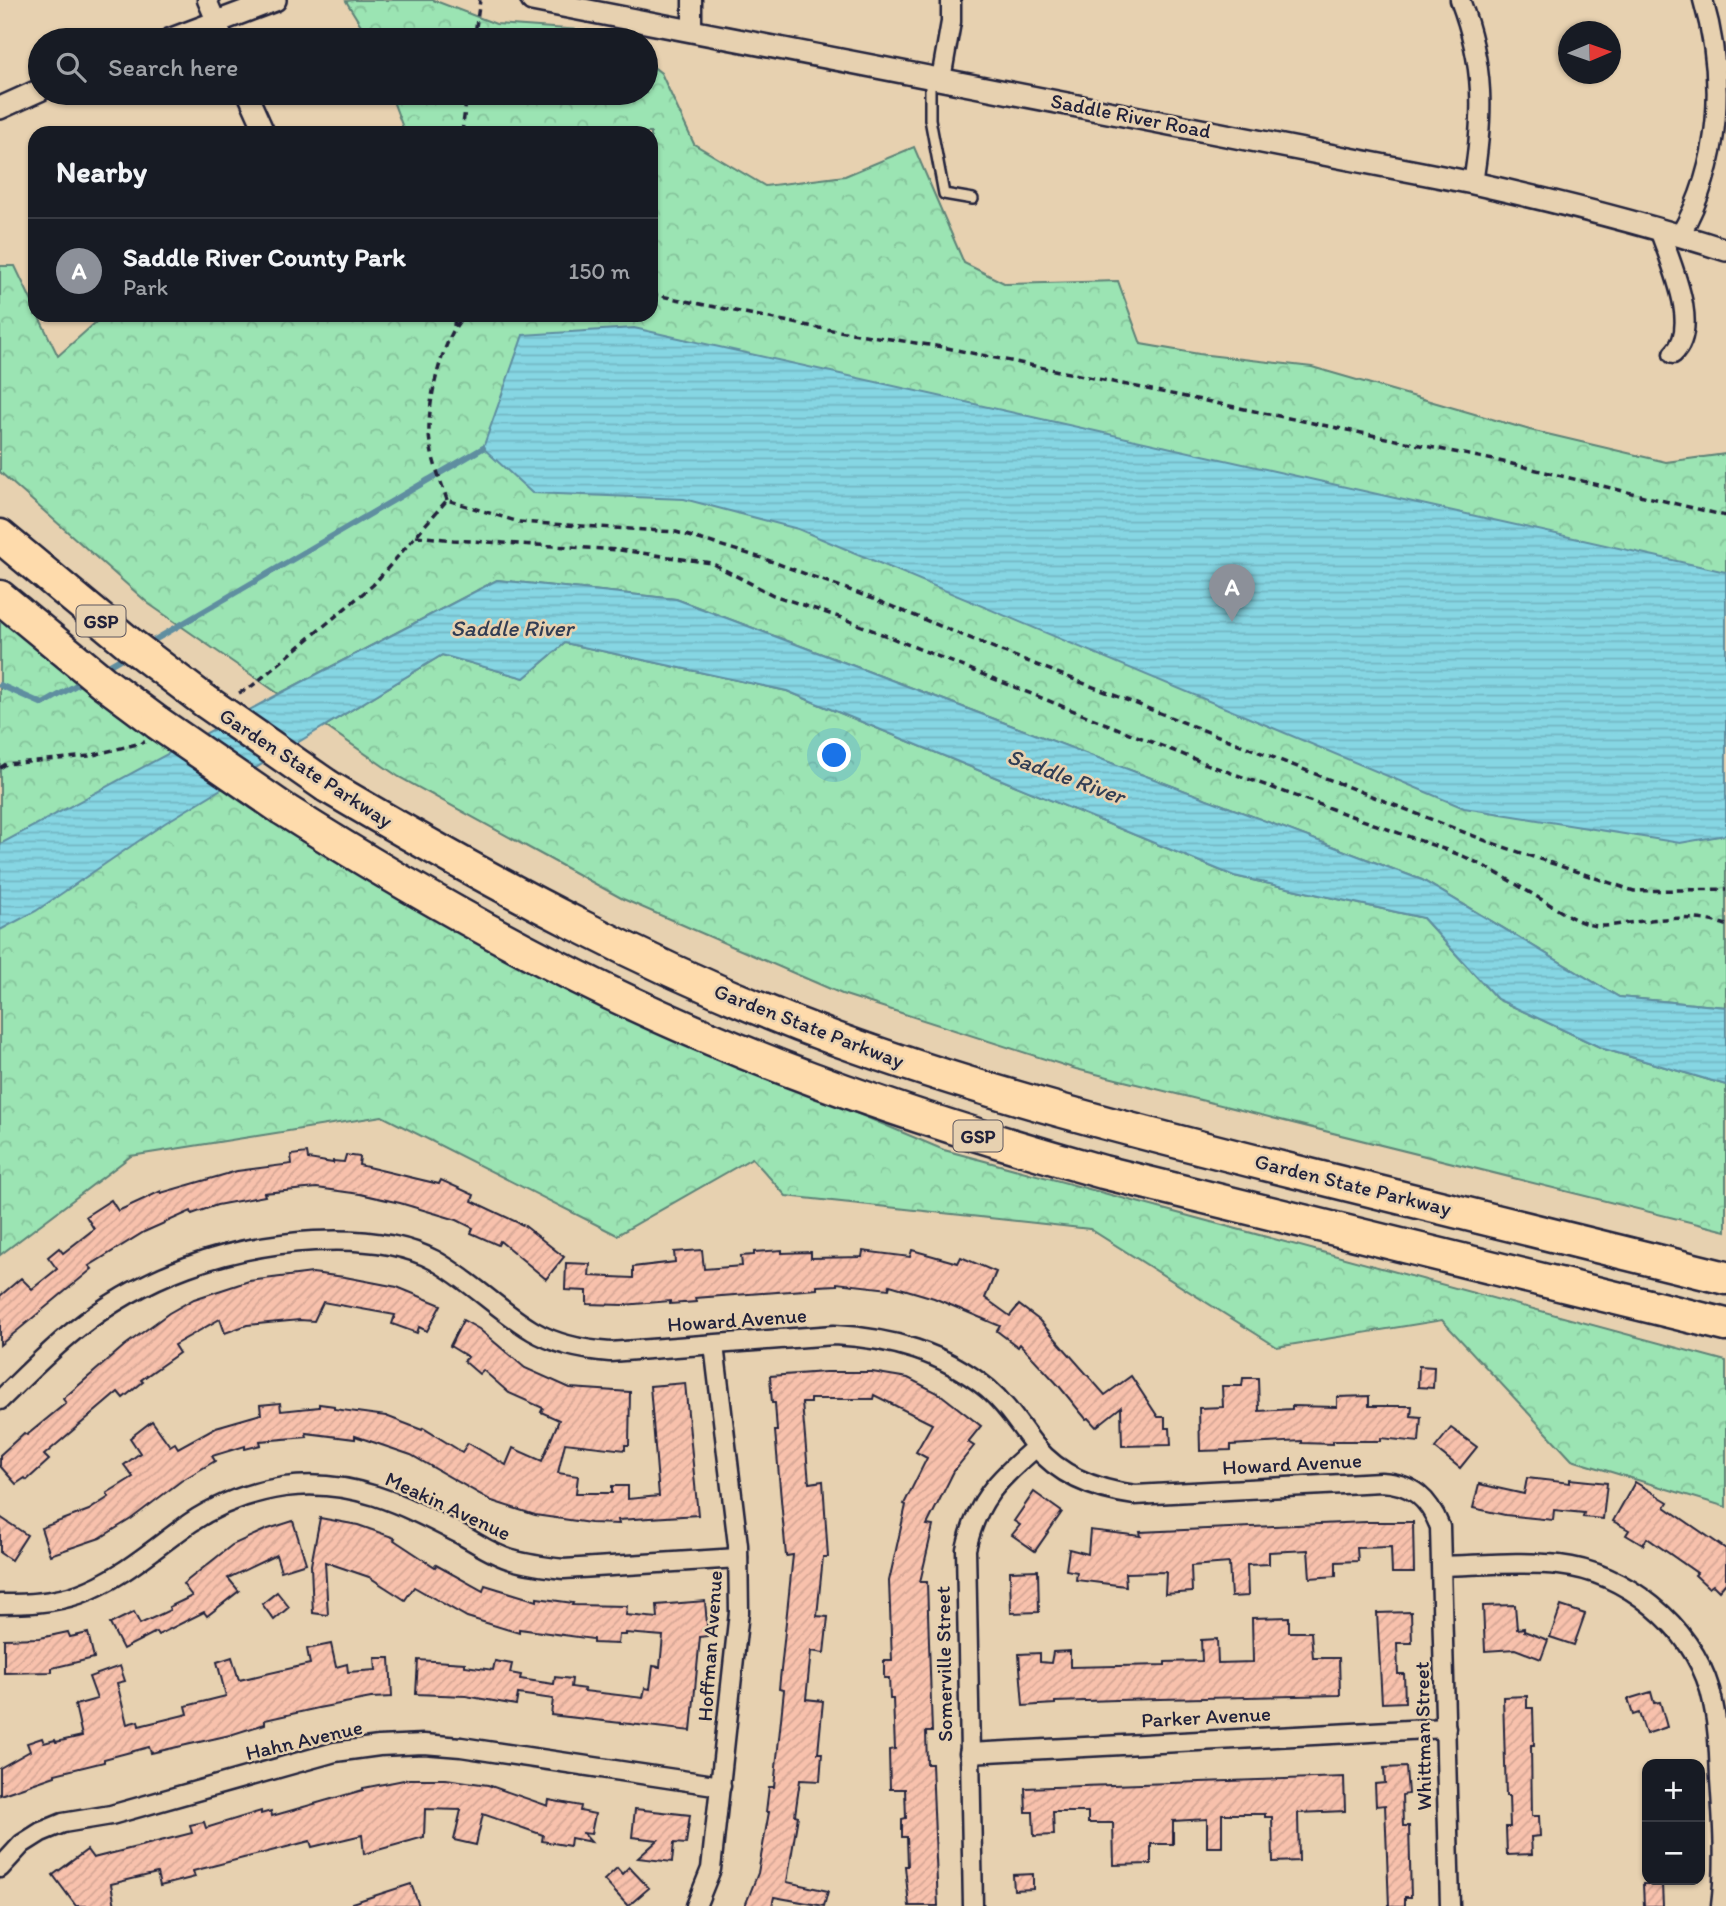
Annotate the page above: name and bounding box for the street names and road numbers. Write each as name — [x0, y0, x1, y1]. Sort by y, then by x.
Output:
street label: Saddle River Road — [1049, 88, 1214, 143]
road number: GSP — [76, 606, 126, 636]
street label: Garden State Parkway — [215, 702, 398, 833]
street label: Garden State Parkway — [711, 978, 908, 1073]
road number: GSP — [954, 1120, 1002, 1152]
street label: Garden State Parkway — [1252, 1148, 1454, 1221]
street label: Howard Avenue — [666, 1302, 808, 1337]
street label: Howard Avenue — [1222, 1447, 1362, 1480]
street label: Meakin Avenue — [381, 1466, 515, 1546]
street label: Hoffman Avenue — [692, 1570, 727, 1722]
street label: Somerville Street — [930, 1586, 957, 1742]
street label: Whittman Street — [1409, 1661, 1436, 1811]
street label: Parker Avenue — [1140, 1701, 1272, 1732]
street label: Hahn Avenue — [243, 1714, 365, 1765]

